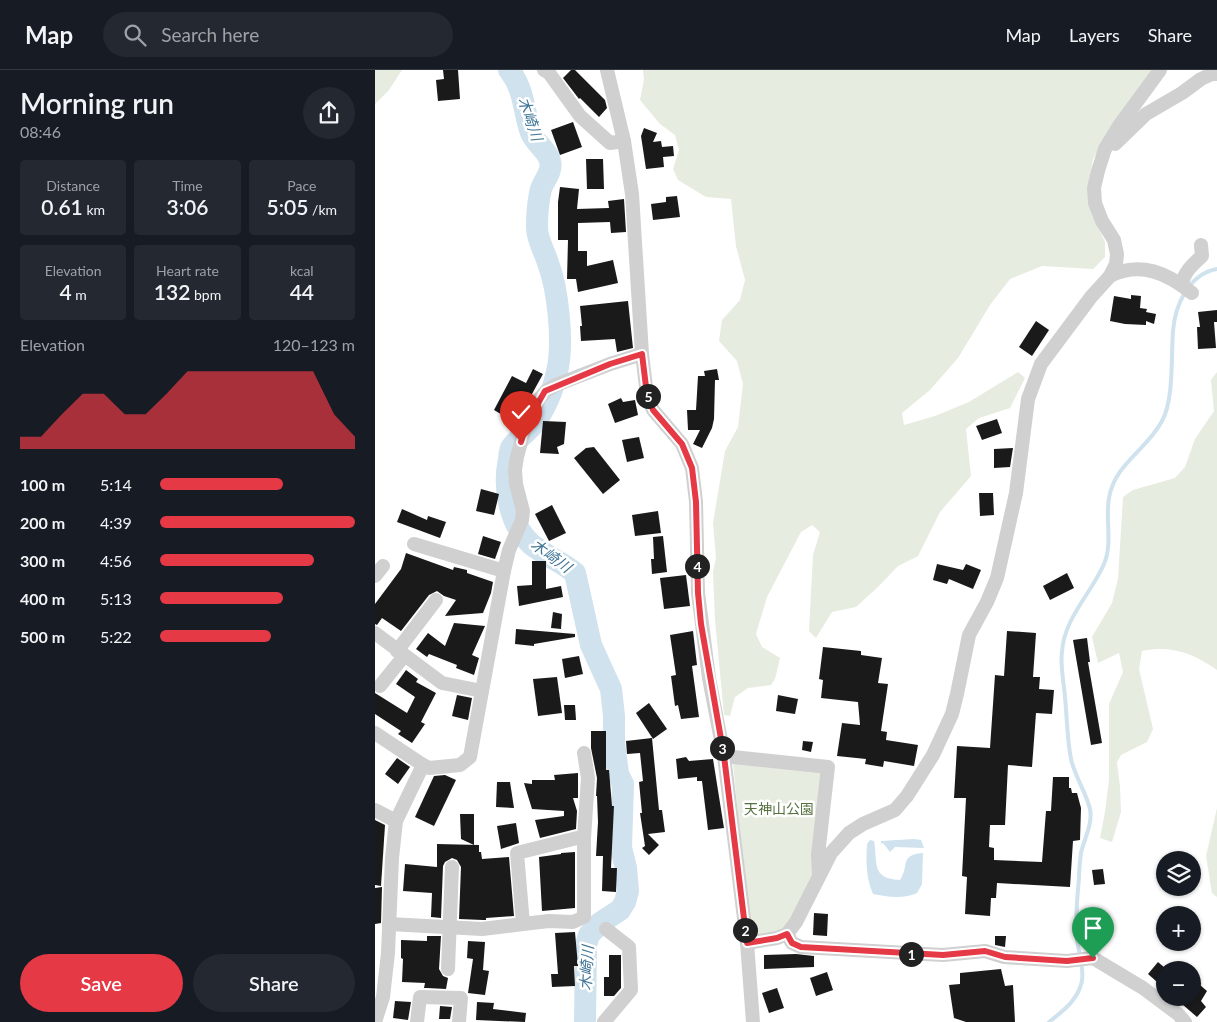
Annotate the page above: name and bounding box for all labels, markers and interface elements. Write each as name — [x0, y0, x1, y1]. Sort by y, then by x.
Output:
search box — [103, 12, 453, 57]
text: Map — [25, 20, 73, 49]
icon: search — [121, 21, 149, 49]
text: Search here — [161, 23, 259, 46]
text: Map — [1005, 24, 1041, 46]
text: Layers — [1069, 24, 1120, 46]
text: Share — [1148, 24, 1192, 46]
text: Morning run — [20, 86, 174, 120]
button: share — [303, 87, 355, 139]
water label: 木崎川 — [515, 94, 547, 145]
text: 08:46 — [20, 122, 61, 141]
text: Distance — [46, 177, 100, 194]
text: Time — [172, 177, 203, 194]
text: Pace — [287, 177, 316, 194]
text: 0.61 — [41, 194, 83, 219]
text: 3:06 — [167, 194, 208, 219]
text: 5:05 — [267, 194, 308, 219]
text: km — [83, 201, 105, 218]
text: /km — [308, 201, 337, 218]
text: Elevation — [45, 262, 102, 279]
text: Heart rate — [156, 262, 219, 279]
text: kcal — [290, 262, 314, 279]
text: 4 — [60, 279, 72, 304]
text: 132 — [154, 279, 190, 304]
text: 44 — [290, 279, 314, 304]
text: m — [72, 286, 87, 303]
text: bpm — [190, 286, 221, 303]
text: Elevation — [20, 335, 85, 354]
text: 120–123 m — [273, 335, 355, 354]
pin: 5 — [635, 384, 661, 408]
text: 5 — [644, 388, 653, 405]
pin — [500, 391, 542, 442]
icon: check — [507, 398, 535, 426]
text: 100 m — [20, 475, 65, 494]
text: 5:14 — [100, 475, 132, 494]
text: 200 m — [20, 513, 65, 532]
text: 4:39 — [100, 513, 132, 532]
water label: 木崎川 — [528, 535, 577, 577]
text: 300 m — [20, 551, 65, 570]
text: 4:56 — [100, 551, 132, 570]
pin: 4 — [685, 554, 709, 578]
text: 4 — [693, 558, 702, 575]
text: 400 m — [20, 589, 65, 608]
text: 5:13 — [100, 589, 132, 608]
text: 500 m — [20, 627, 65, 646]
text: 5:22 — [100, 627, 132, 646]
pin: 3 — [709, 736, 735, 760]
text: 3 — [718, 740, 727, 757]
park label: 天神山公園 — [744, 800, 814, 817]
map controls — [1156, 851, 1201, 1006]
button: layers — [1156, 851, 1201, 896]
button: + — [1156, 906, 1201, 951]
pin — [1072, 907, 1114, 958]
icon: arrive — [1079, 914, 1107, 942]
pin: 2 — [733, 918, 757, 942]
text: 2 — [741, 922, 750, 939]
pin: 1 — [899, 942, 923, 966]
water label: 木崎川 — [576, 943, 596, 991]
text: 1 — [907, 946, 916, 963]
button: Save — [20, 954, 183, 1012]
button: Share — [193, 954, 355, 1012]
button: − — [1156, 961, 1201, 1006]

